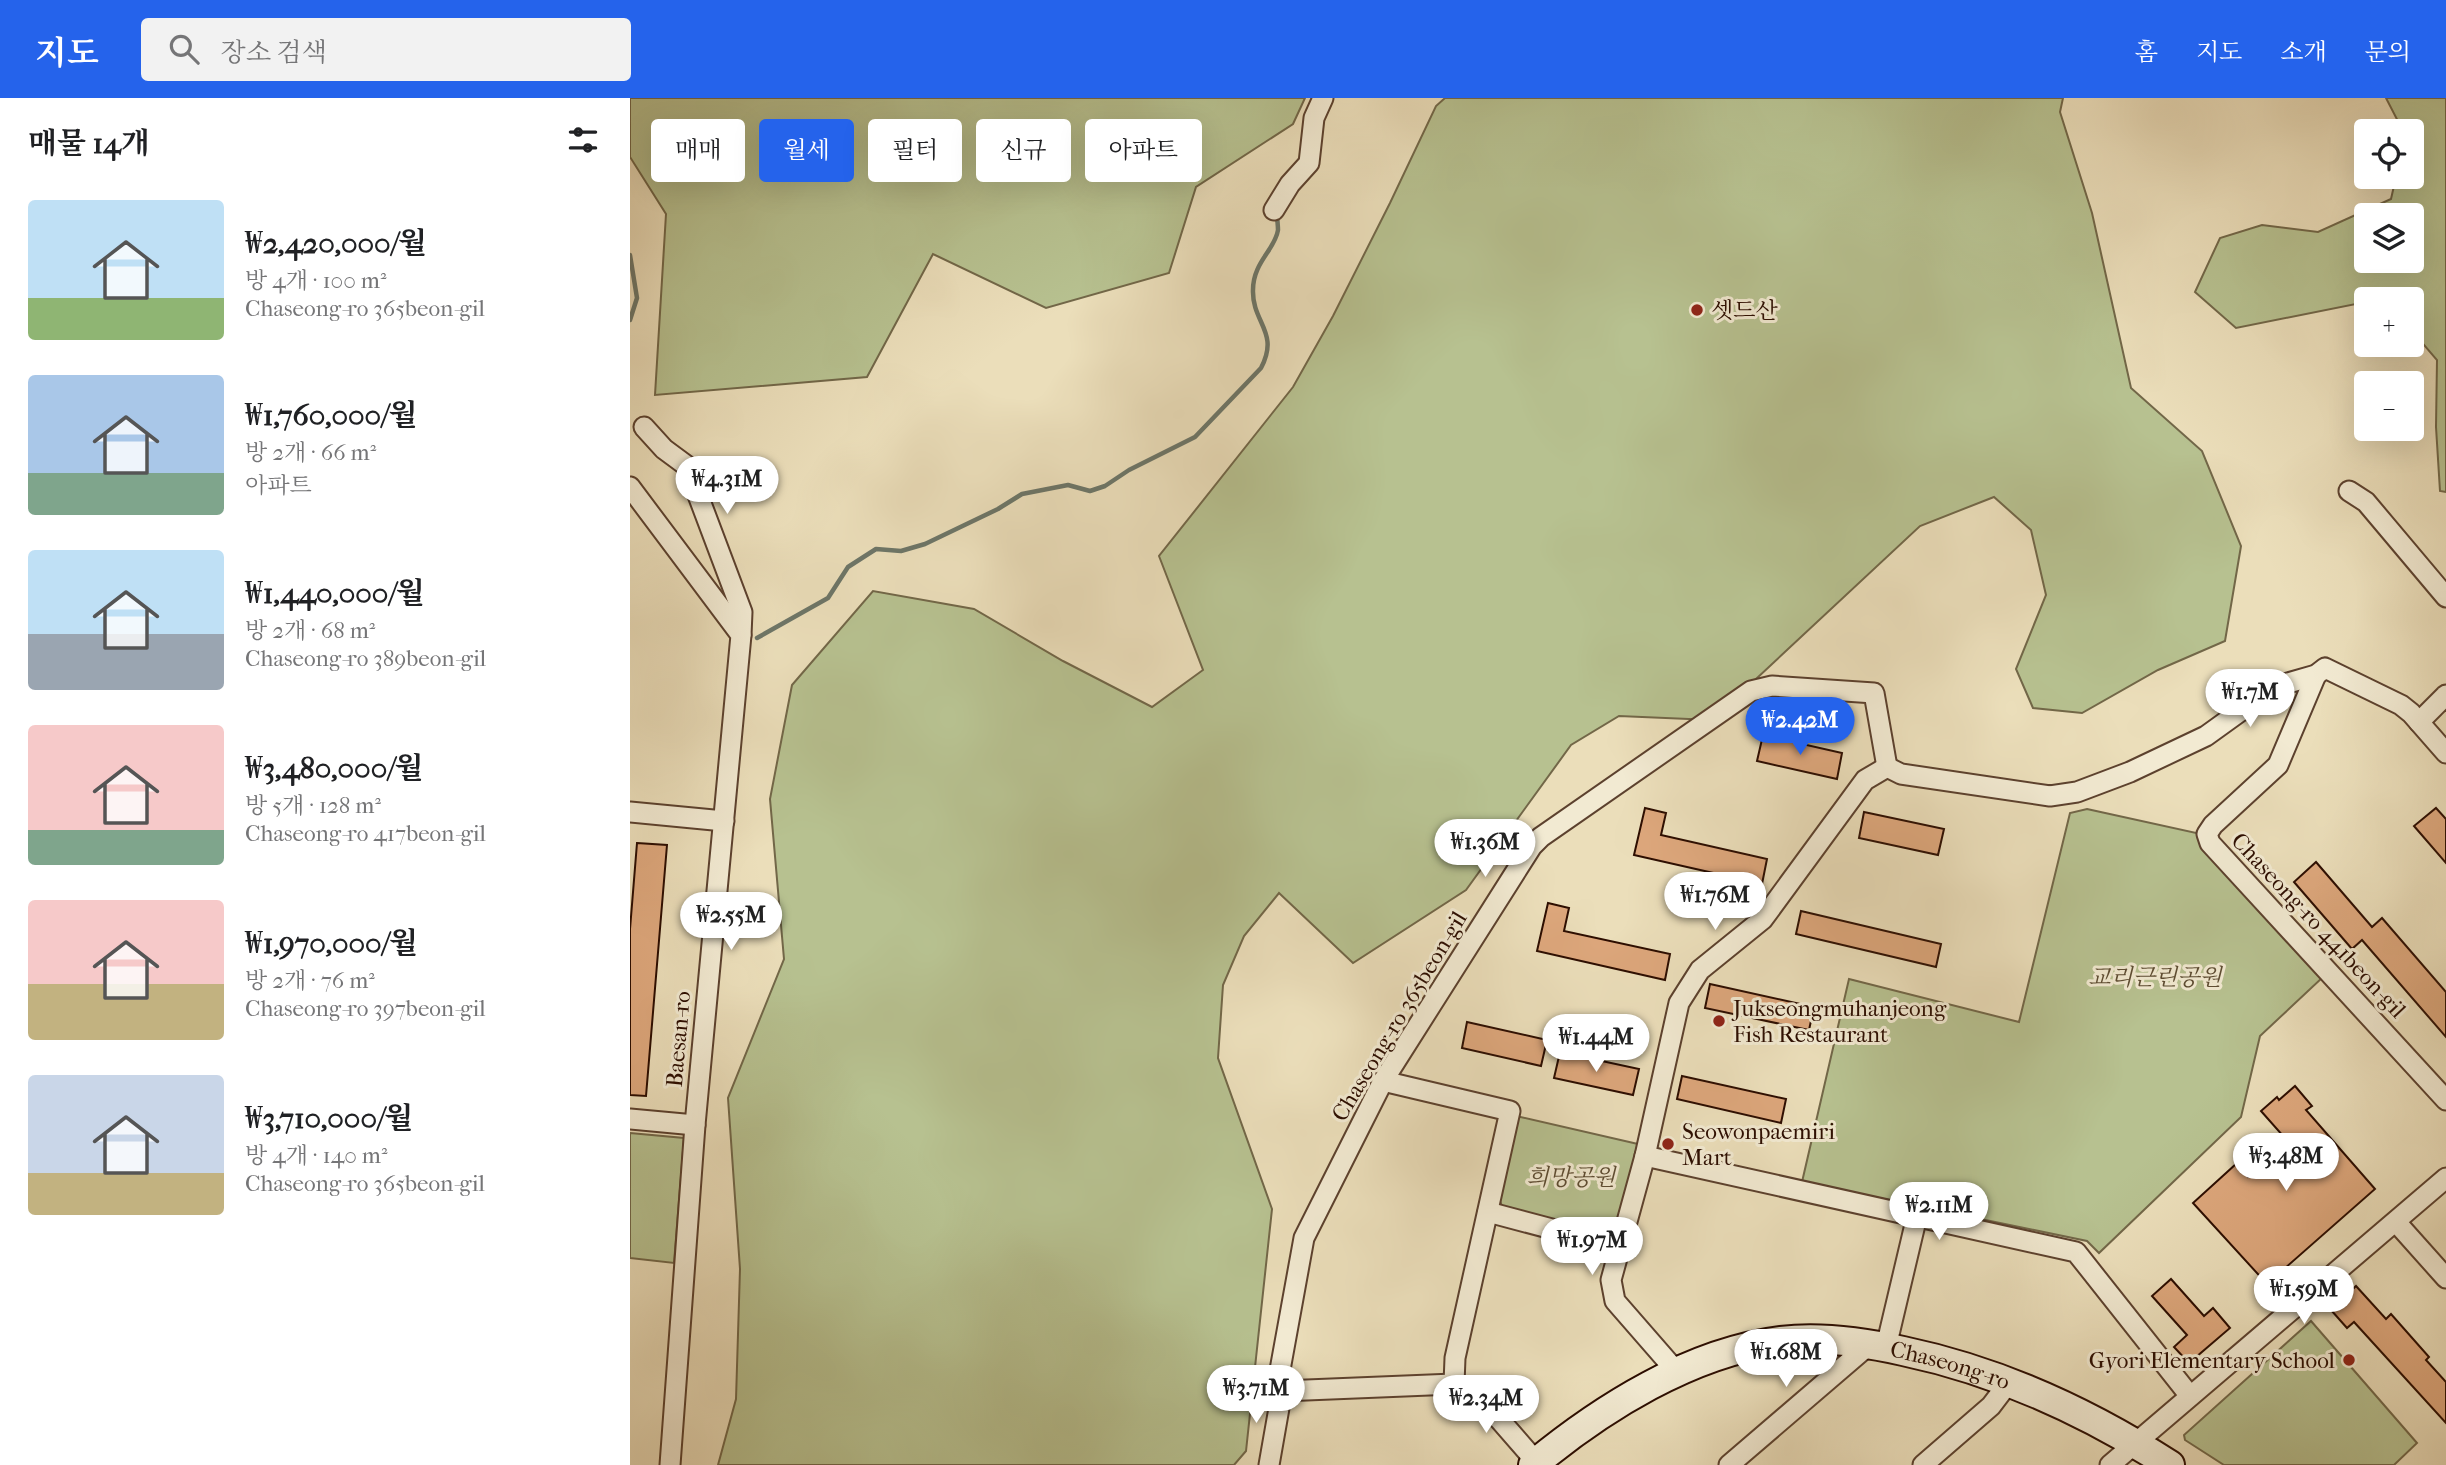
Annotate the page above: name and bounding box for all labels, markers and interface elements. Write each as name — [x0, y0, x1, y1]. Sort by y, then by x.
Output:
search box — [141, 18, 631, 81]
icon: search — [165, 30, 203, 68]
text: 지도 — [35, 34, 99, 73]
text: 장소 검색 — [221, 37, 327, 68]
text: 홈 — [2135, 38, 2158, 66]
text: 지도 — [2196, 38, 2242, 66]
text: 소개 — [2280, 38, 2327, 66]
text: 문의 — [2365, 38, 2411, 66]
chip: 매매 — [651, 119, 745, 182]
chip: 월세 — [759, 119, 854, 182]
chip: 필터 — [868, 119, 962, 182]
chip: 신규 — [976, 119, 1071, 182]
chip: 아파트 — [1085, 119, 1202, 182]
map controls — [2354, 119, 2424, 441]
button: locate — [2354, 119, 2424, 189]
icon: filters — [564, 121, 602, 159]
text: 매물 14개 — [28, 126, 150, 161]
button: layers — [2354, 203, 2424, 273]
text: ₩2,420,000/월 — [245, 226, 427, 261]
icon: home — [84, 228, 168, 312]
text: 방 4개 · 100 m² — [245, 267, 386, 294]
button: + — [2354, 287, 2424, 357]
text: Chaseong-ro 365beon-gil — [245, 295, 485, 322]
place label: 셋드산 — [1711, 297, 1778, 324]
marker: 셋드산 — [1689, 302, 1705, 318]
button: − — [2354, 371, 2424, 441]
text: ₩1,760,000/월 — [245, 398, 417, 433]
icon: home — [84, 403, 168, 487]
text: 방 2개 · 66 m² — [245, 439, 376, 466]
pin: ₩4.31M — [670, 456, 784, 516]
text: ₩4.31M — [692, 465, 762, 492]
text: 아파트 — [245, 472, 312, 499]
text: ₩1,440,000/월 — [245, 576, 425, 611]
icon: home — [84, 578, 168, 662]
text: 방 2개 · 68 m² — [245, 617, 375, 644]
text: Chaseong-ro 389beon-gil — [245, 645, 486, 672]
pin: ₩1.7M — [2201, 670, 2299, 729]
text: ₩1.7M — [2221, 678, 2279, 705]
pin: ₩2.42M — [1743, 698, 1857, 757]
text: ₩2.42M — [1762, 706, 1838, 733]
text: ₩3,480,000/월 — [245, 751, 424, 786]
icon: home — [84, 753, 168, 837]
text: 방 5개 · 128 m² — [245, 792, 381, 819]
text: Chaseong-ro 417beon-gil — [245, 820, 486, 847]
pin: ₩1.36M — [1428, 820, 1542, 879]
street label: Chaseong-ro 441beon-gil — [2226, 827, 2412, 1024]
text: ₩1.36M — [1450, 828, 1520, 855]
pin: ₩1.76M — [1658, 872, 1772, 932]
text: ₩1.76M — [1680, 881, 1750, 908]
pin: ₩2.55M — [674, 892, 788, 952]
text: ₩2.55M — [696, 901, 766, 928]
street label: Chaseong-ro 365beon-gil — [1326, 906, 1473, 1126]
text: ₩1,970,000/월 — [245, 926, 418, 961]
icon: home — [84, 928, 168, 1012]
park label: 교리근린공원 — [2088, 964, 2223, 991]
text: 방 2개 · 76 m² — [245, 967, 375, 994]
street label: Baesan-ro — [661, 990, 696, 1088]
text: Chaseong-ro 397beon-gil — [245, 995, 486, 1022]
place label: Jukseongmuhanjeong Fish Restaurant — [1731, 995, 1947, 1048]
marker: Jukseongmuhanjeong Fish Restaurant — [1711, 1013, 1727, 1029]
pin: ₩1.44M — [1539, 1014, 1653, 1074]
text: ₩1.44M — [1558, 1023, 1634, 1050]
text: ₩3,710,000/월 — [245, 1101, 413, 1136]
icon: home — [84, 1103, 168, 1187]
place label: Seowonpaemiri Mart — [1682, 1118, 1835, 1171]
pin: ₩3.48M — [2229, 1134, 2343, 1193]
marker: Seowonpaemiri Mart — [1660, 1136, 1676, 1152]
text: 방 4개 · 140 m² — [245, 1142, 387, 1169]
text: ₩3.48M — [2249, 1142, 2323, 1169]
park label: 희망공원 — [1527, 1164, 1617, 1191]
text: Chaseong-ro 365beon-gil — [245, 1170, 485, 1197]
pin: ₩2.11M — [1882, 1182, 1996, 1242]
text: ₩2.11M — [1905, 1191, 1973, 1218]
pin: ₩1.97M — [1535, 1218, 1649, 1277]
text: ₩1.97M — [1557, 1226, 1627, 1253]
pin: ₩1.59M — [2247, 1266, 2361, 1326]
text: ₩1.59M — [2270, 1275, 2338, 1302]
pin: ₩1.68M — [1729, 1330, 1843, 1389]
street label: Chaseong-ro — [1888, 1336, 2014, 1396]
text: ₩1.68M — [1750, 1338, 1822, 1365]
place label: Gyori Elementary School — [2089, 1347, 2336, 1374]
marker: Gyori Elementary School — [2341, 1352, 2357, 1368]
pin: ₩3.71M — [1199, 1366, 1313, 1425]
text: ₩3.71M — [1223, 1374, 1289, 1401]
pin: ₩2.34M — [1429, 1376, 1543, 1435]
text: ₩2.34M — [1449, 1384, 1523, 1411]

